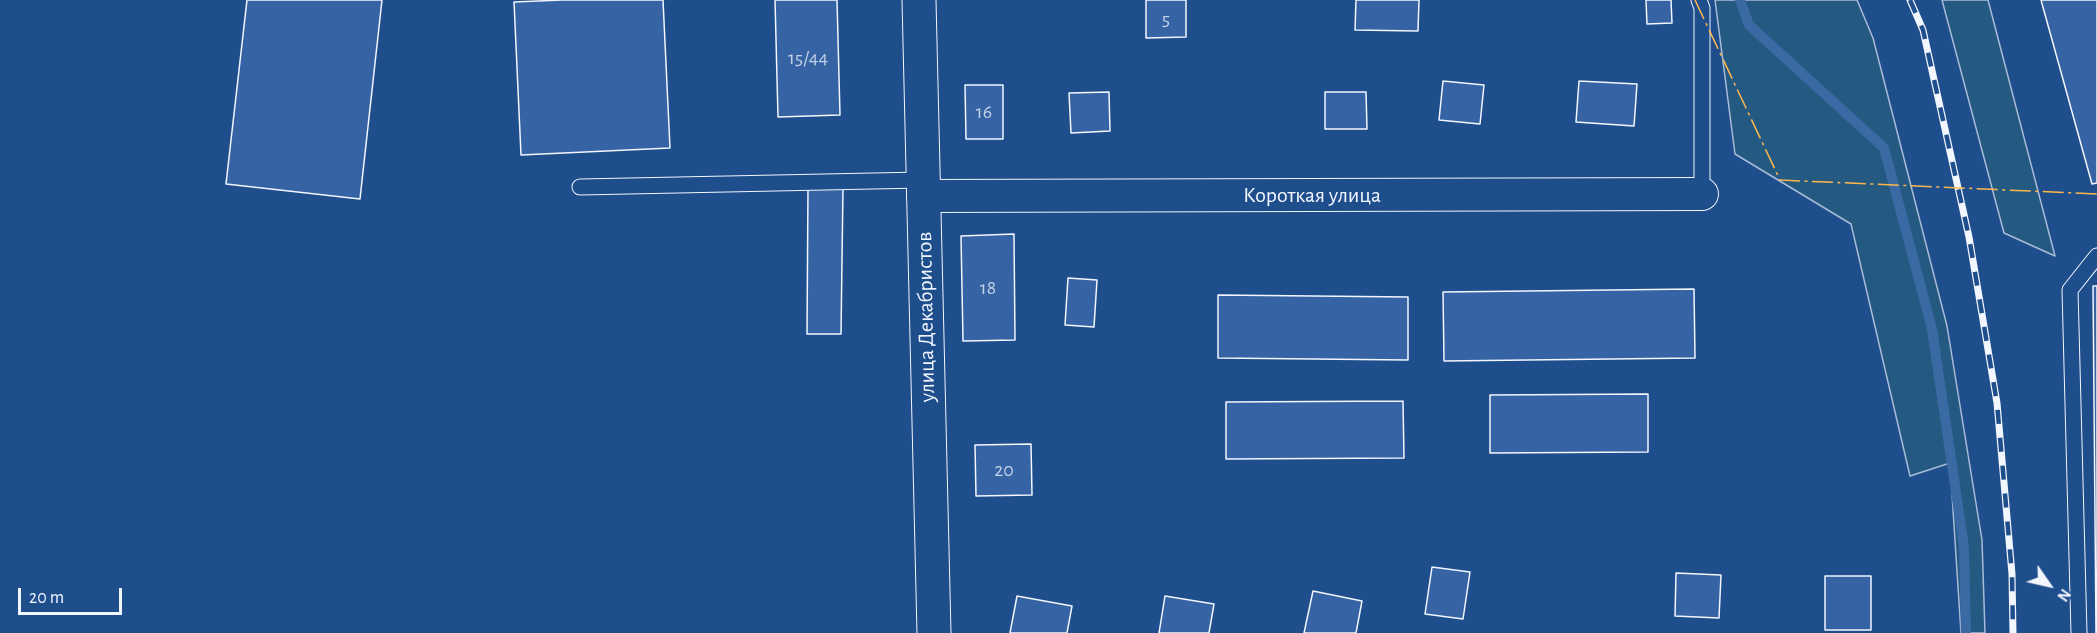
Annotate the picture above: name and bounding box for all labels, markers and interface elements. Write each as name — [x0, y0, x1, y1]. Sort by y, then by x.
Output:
house number: 5 — [1162, 7, 1170, 31]
house number: 15/44 — [788, 46, 828, 70]
house number: 16 — [976, 100, 992, 124]
street label: Короткая улица — [1243, 182, 1381, 208]
street label: улица Декабристов — [911, 231, 941, 403]
house number: 18 — [980, 276, 996, 300]
house number: 20 — [994, 458, 1014, 482]
north arrow — [2019, 555, 2079, 615]
scale bar — [21, 576, 124, 614]
text: N — [2054, 586, 2074, 604]
text: 20 m — [29, 589, 64, 607]

